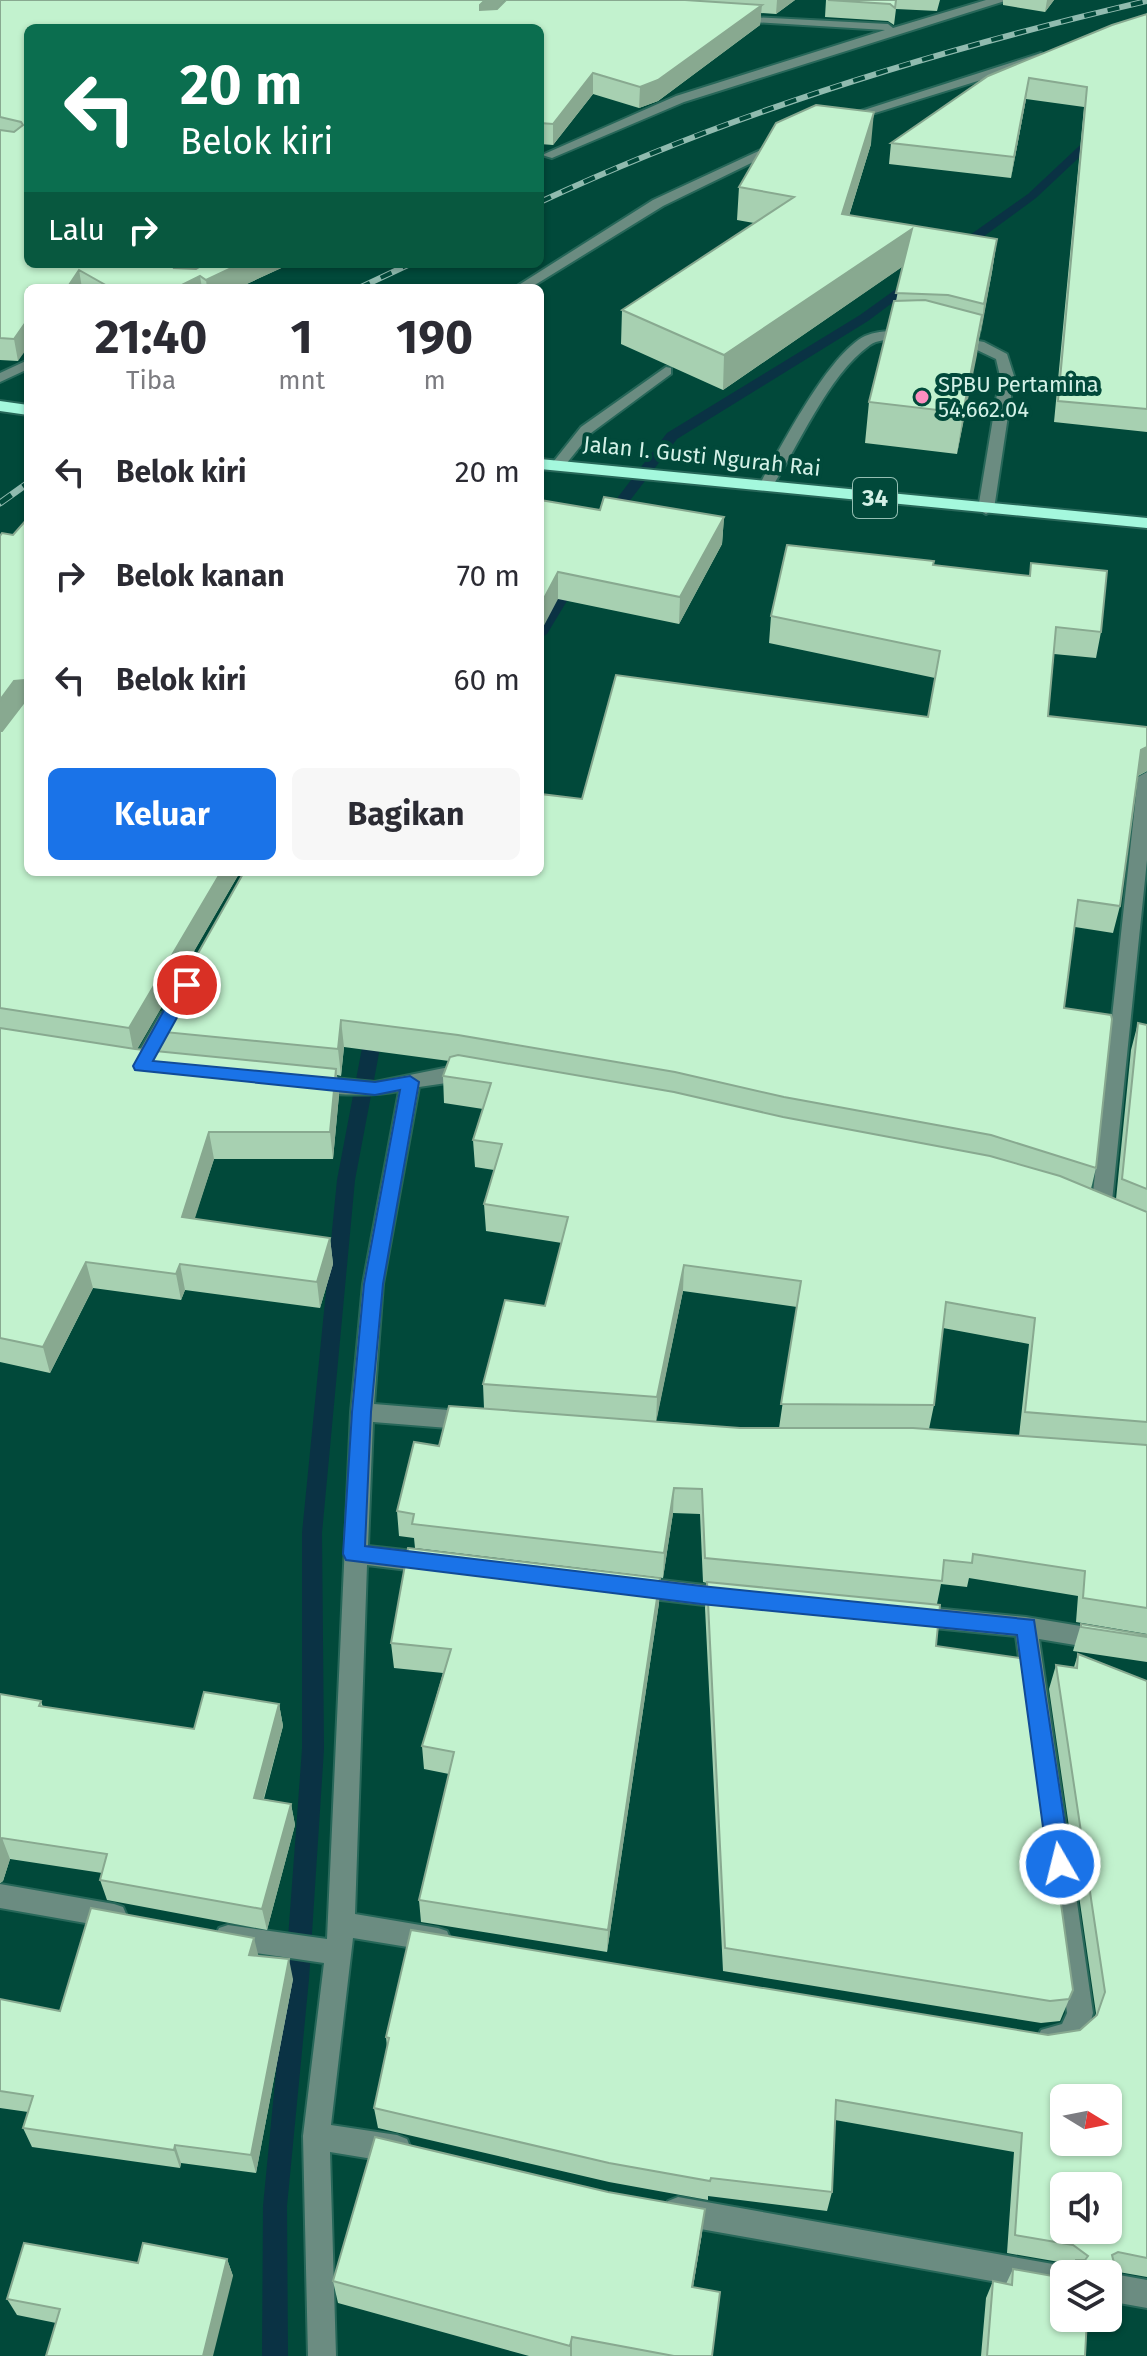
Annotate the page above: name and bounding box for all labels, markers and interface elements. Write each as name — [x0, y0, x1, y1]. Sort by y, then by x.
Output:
text: 20 m — [180, 52, 302, 119]
icon: left — [48, 56, 152, 160]
text: Belok kiri — [180, 120, 334, 164]
icon: right — [121, 208, 165, 252]
text: Lalu — [48, 212, 105, 248]
text: 21:40 — [95, 308, 207, 366]
text: 1 — [290, 308, 313, 366]
text: 190 — [396, 308, 473, 366]
text: Tiba — [126, 365, 176, 396]
text: mnt — [278, 365, 325, 396]
text: m — [423, 365, 446, 396]
place label: SPBU Pertamina 54.662.04 — [938, 371, 1099, 423]
marker: SPBU Pertamina 54.662.04 — [913, 388, 931, 406]
street label: Jalan I. Gusti Ngurah Rai — [582, 430, 822, 482]
icon: left — [48, 450, 92, 494]
text: Belok kiri — [116, 454, 247, 490]
text: 20 m — [455, 454, 520, 490]
road number: 34 — [853, 478, 897, 518]
icon: right — [48, 554, 92, 598]
text: Belok kanan — [116, 558, 285, 594]
text: 70 m — [457, 558, 520, 594]
icon: left — [48, 658, 92, 702]
text: Belok kiri — [116, 662, 247, 698]
text: 60 m — [454, 662, 520, 698]
button: Keluar — [48, 768, 276, 860]
button: Bagikan — [292, 768, 520, 860]
pin — [153, 951, 221, 1019]
icon: arrive — [165, 963, 209, 1007]
position arrow — [1018, 1822, 1102, 1906]
north arrow — [1050, 2084, 1122, 2156]
map controls — [1050, 2084, 1122, 2332]
button: sound — [1050, 2172, 1122, 2244]
button: layers — [1050, 2260, 1122, 2332]

